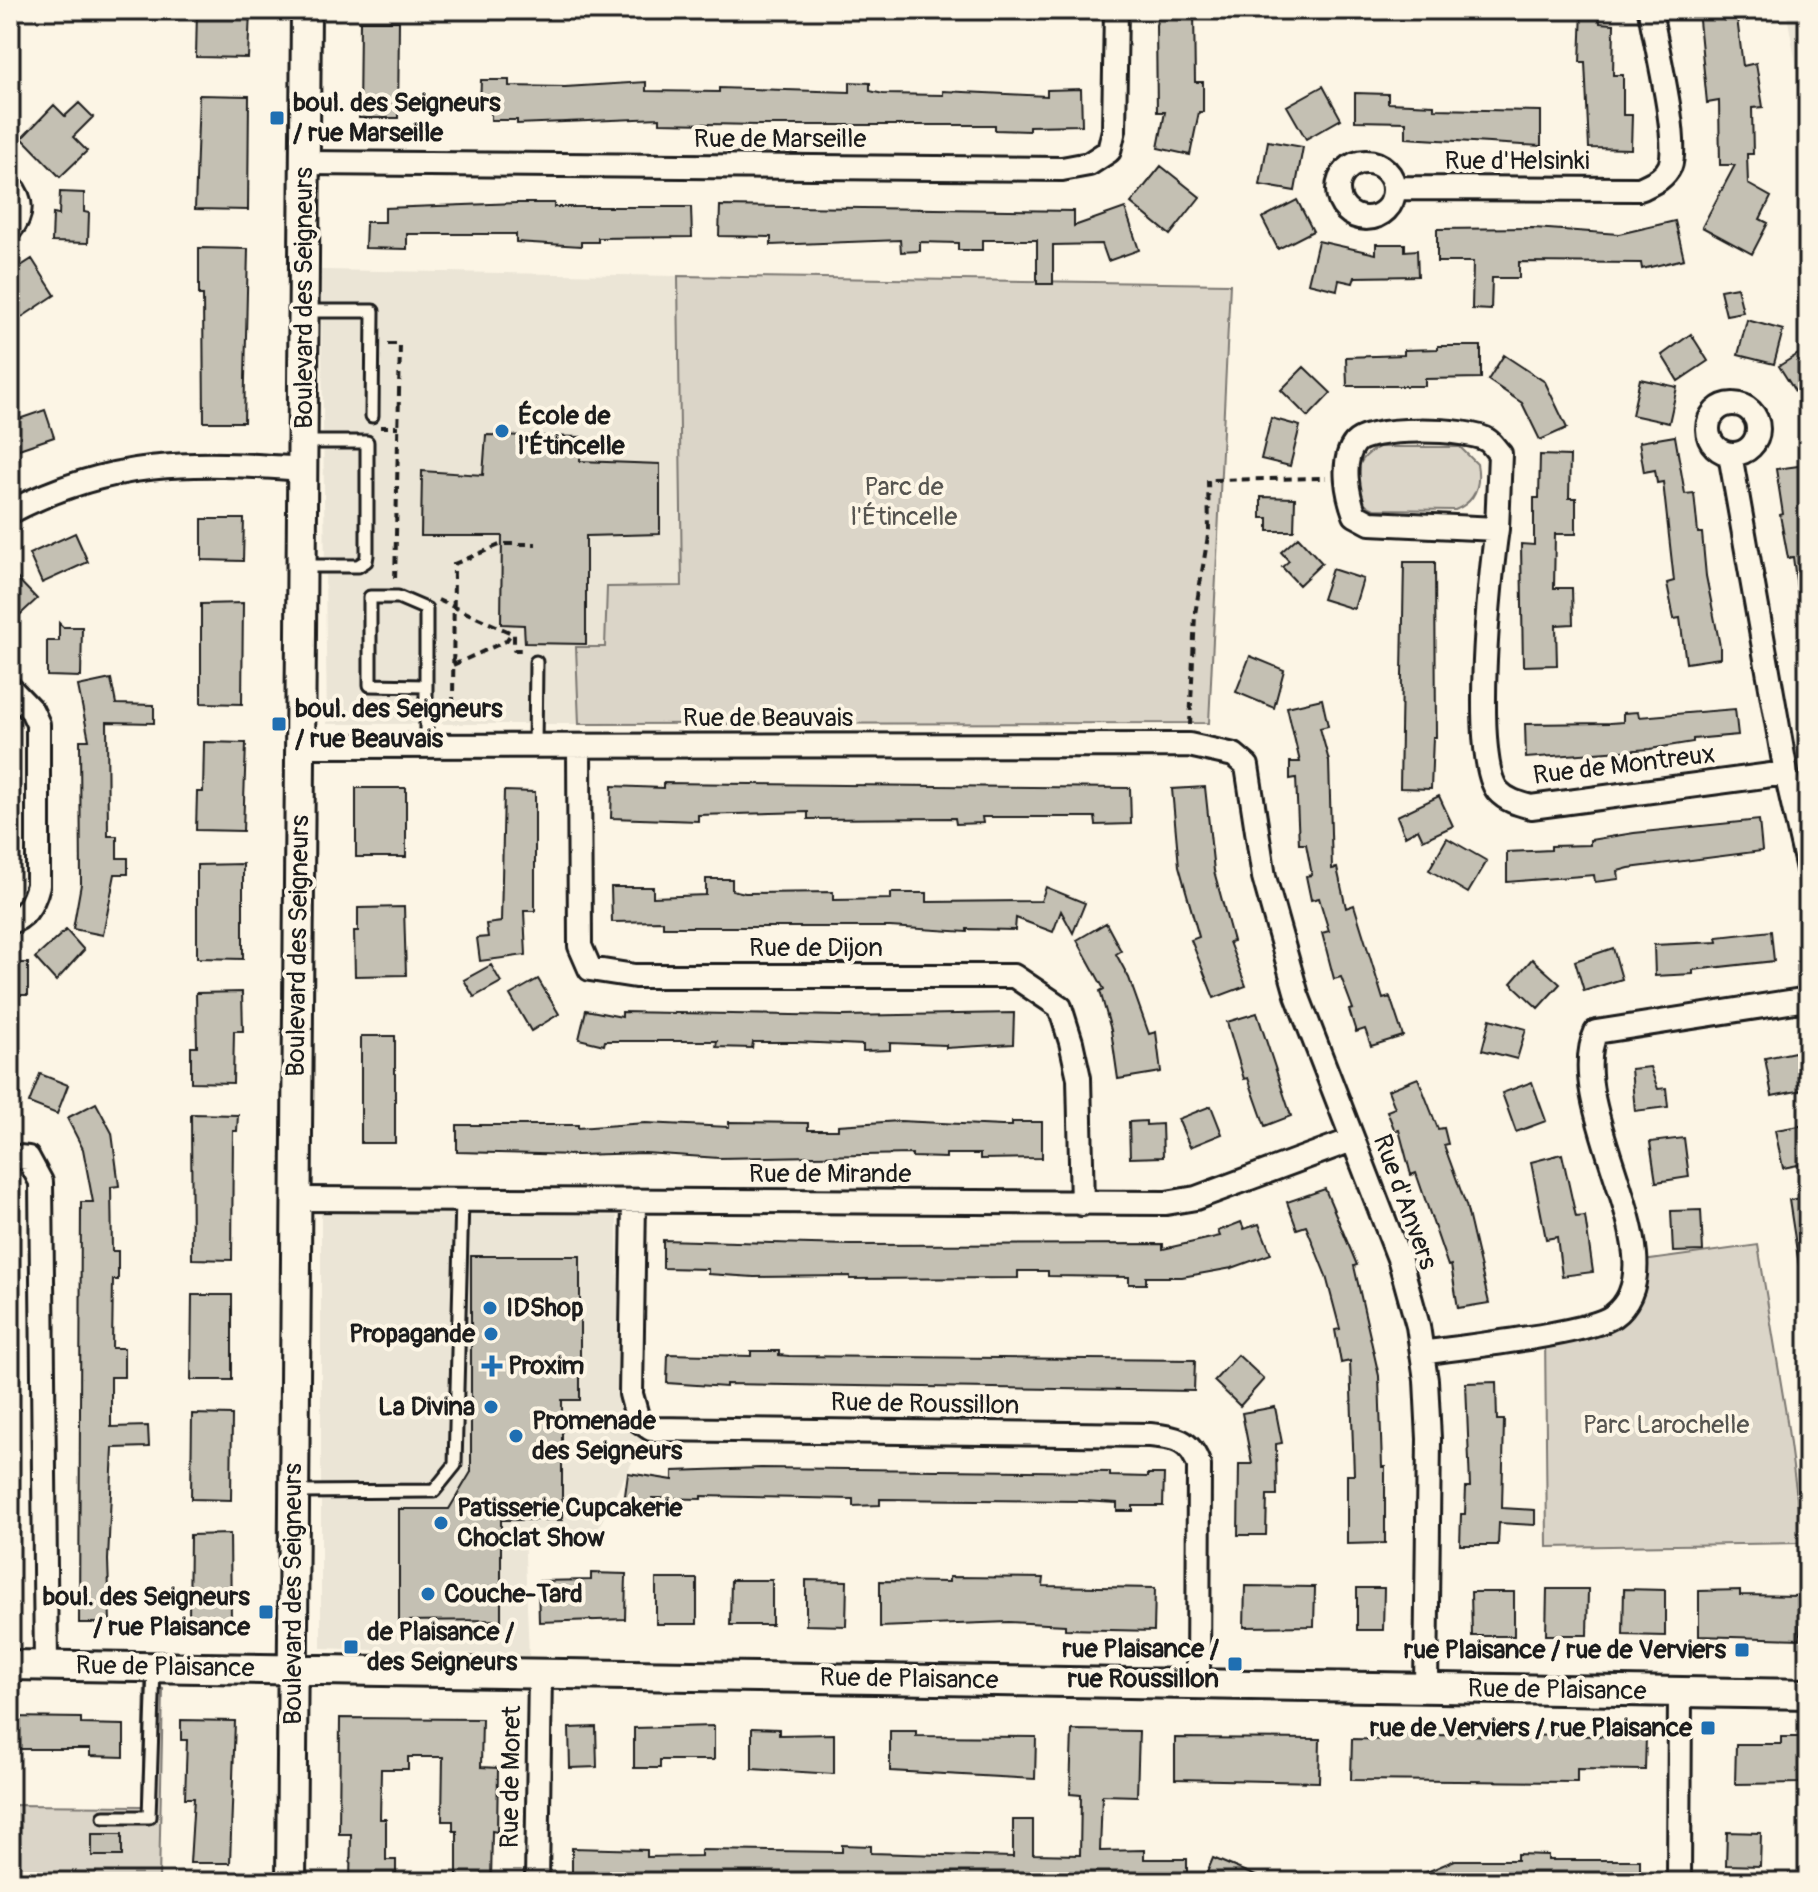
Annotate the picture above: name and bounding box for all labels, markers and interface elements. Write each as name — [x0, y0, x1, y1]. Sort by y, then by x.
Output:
place label: boul. des Seigneurs / rue Marseille — [293, 87, 501, 149]
marker: boul. des Seigneurs / rue Marseille — [268, 109, 286, 127]
street label: Rue de Marseille — [694, 123, 866, 155]
street label: Rue d'Helsinki — [1444, 145, 1590, 177]
street label: Boulevard des Seigneurs — [288, 167, 320, 429]
place label: École de l'Étincelle — [518, 400, 626, 462]
marker: École de l'Étincelle — [493, 422, 511, 440]
park label: Parc de l'Étincelle — [851, 471, 958, 533]
place label: boul. des Seigneurs / rue Beauvais — [295, 693, 503, 755]
street label: Rue de Beauvais — [683, 702, 854, 734]
marker: boul. des Seigneurs / rue Beauvais — [270, 715, 288, 733]
street label: Rue de Montreux — [1531, 738, 1717, 792]
street label: Boulevard des Seigneurs — [280, 814, 316, 1077]
street label: Rue de Dijon — [749, 932, 883, 964]
street label: Rue d'Anvers — [1366, 1130, 1444, 1274]
street label: Rue de Mirande — [749, 1158, 911, 1190]
place label: IDShop — [506, 1292, 583, 1324]
marker: IDShop — [481, 1299, 499, 1317]
place label: Propagande — [349, 1318, 476, 1350]
marker: Propagande — [482, 1325, 500, 1343]
place label: Proxim — [508, 1350, 584, 1382]
marker: Proxim — [483, 1357, 501, 1375]
street label: Rue de Roussillon — [830, 1386, 1020, 1422]
place label: La Divina — [378, 1391, 475, 1423]
marker: La Divina — [482, 1398, 500, 1416]
place label: Promenade des Seigneurs — [532, 1405, 683, 1467]
park label: Parc Larochelle — [1583, 1409, 1749, 1441]
marker: Promenade des Seigneurs — [507, 1427, 525, 1445]
street label: Boulevard des Seigneurs — [277, 1463, 309, 1725]
place label: Patisserie Cupcakerie Choclat Show — [457, 1492, 683, 1554]
marker: Patisserie Cupcakerie Choclat Show — [432, 1514, 450, 1532]
place label: Couche-Tard — [444, 1578, 583, 1610]
place label: boul. des Seigneurs / rue Plaisance — [42, 1581, 251, 1643]
marker: Couche-Tard — [419, 1585, 437, 1603]
marker: boul. des Seigneurs / rue Plaisance — [257, 1603, 275, 1621]
place label: de Plaisance / des Seigneurs — [367, 1616, 518, 1678]
place label: rue Plaisance / rue Roussillon — [1062, 1633, 1220, 1695]
place label: rue Plaisance / rue de Verviers — [1404, 1634, 1726, 1666]
marker: de Plaisance / des Seigneurs — [342, 1638, 360, 1656]
marker: rue Plaisance / rue de Verviers — [1733, 1641, 1751, 1659]
street label: Rue de Plaisance — [75, 1649, 255, 1685]
marker: rue Plaisance / rue Roussillon — [1226, 1655, 1244, 1673]
street label: Rue de Plaisance — [819, 1661, 999, 1697]
street label: Rue de Plaisance — [1467, 1672, 1647, 1708]
street label: Rue de Moret — [494, 1705, 528, 1849]
place label: rue de Verviers / rue Plaisance — [1370, 1712, 1693, 1744]
marker: rue de Verviers / rue Plaisance — [1699, 1719, 1717, 1737]

